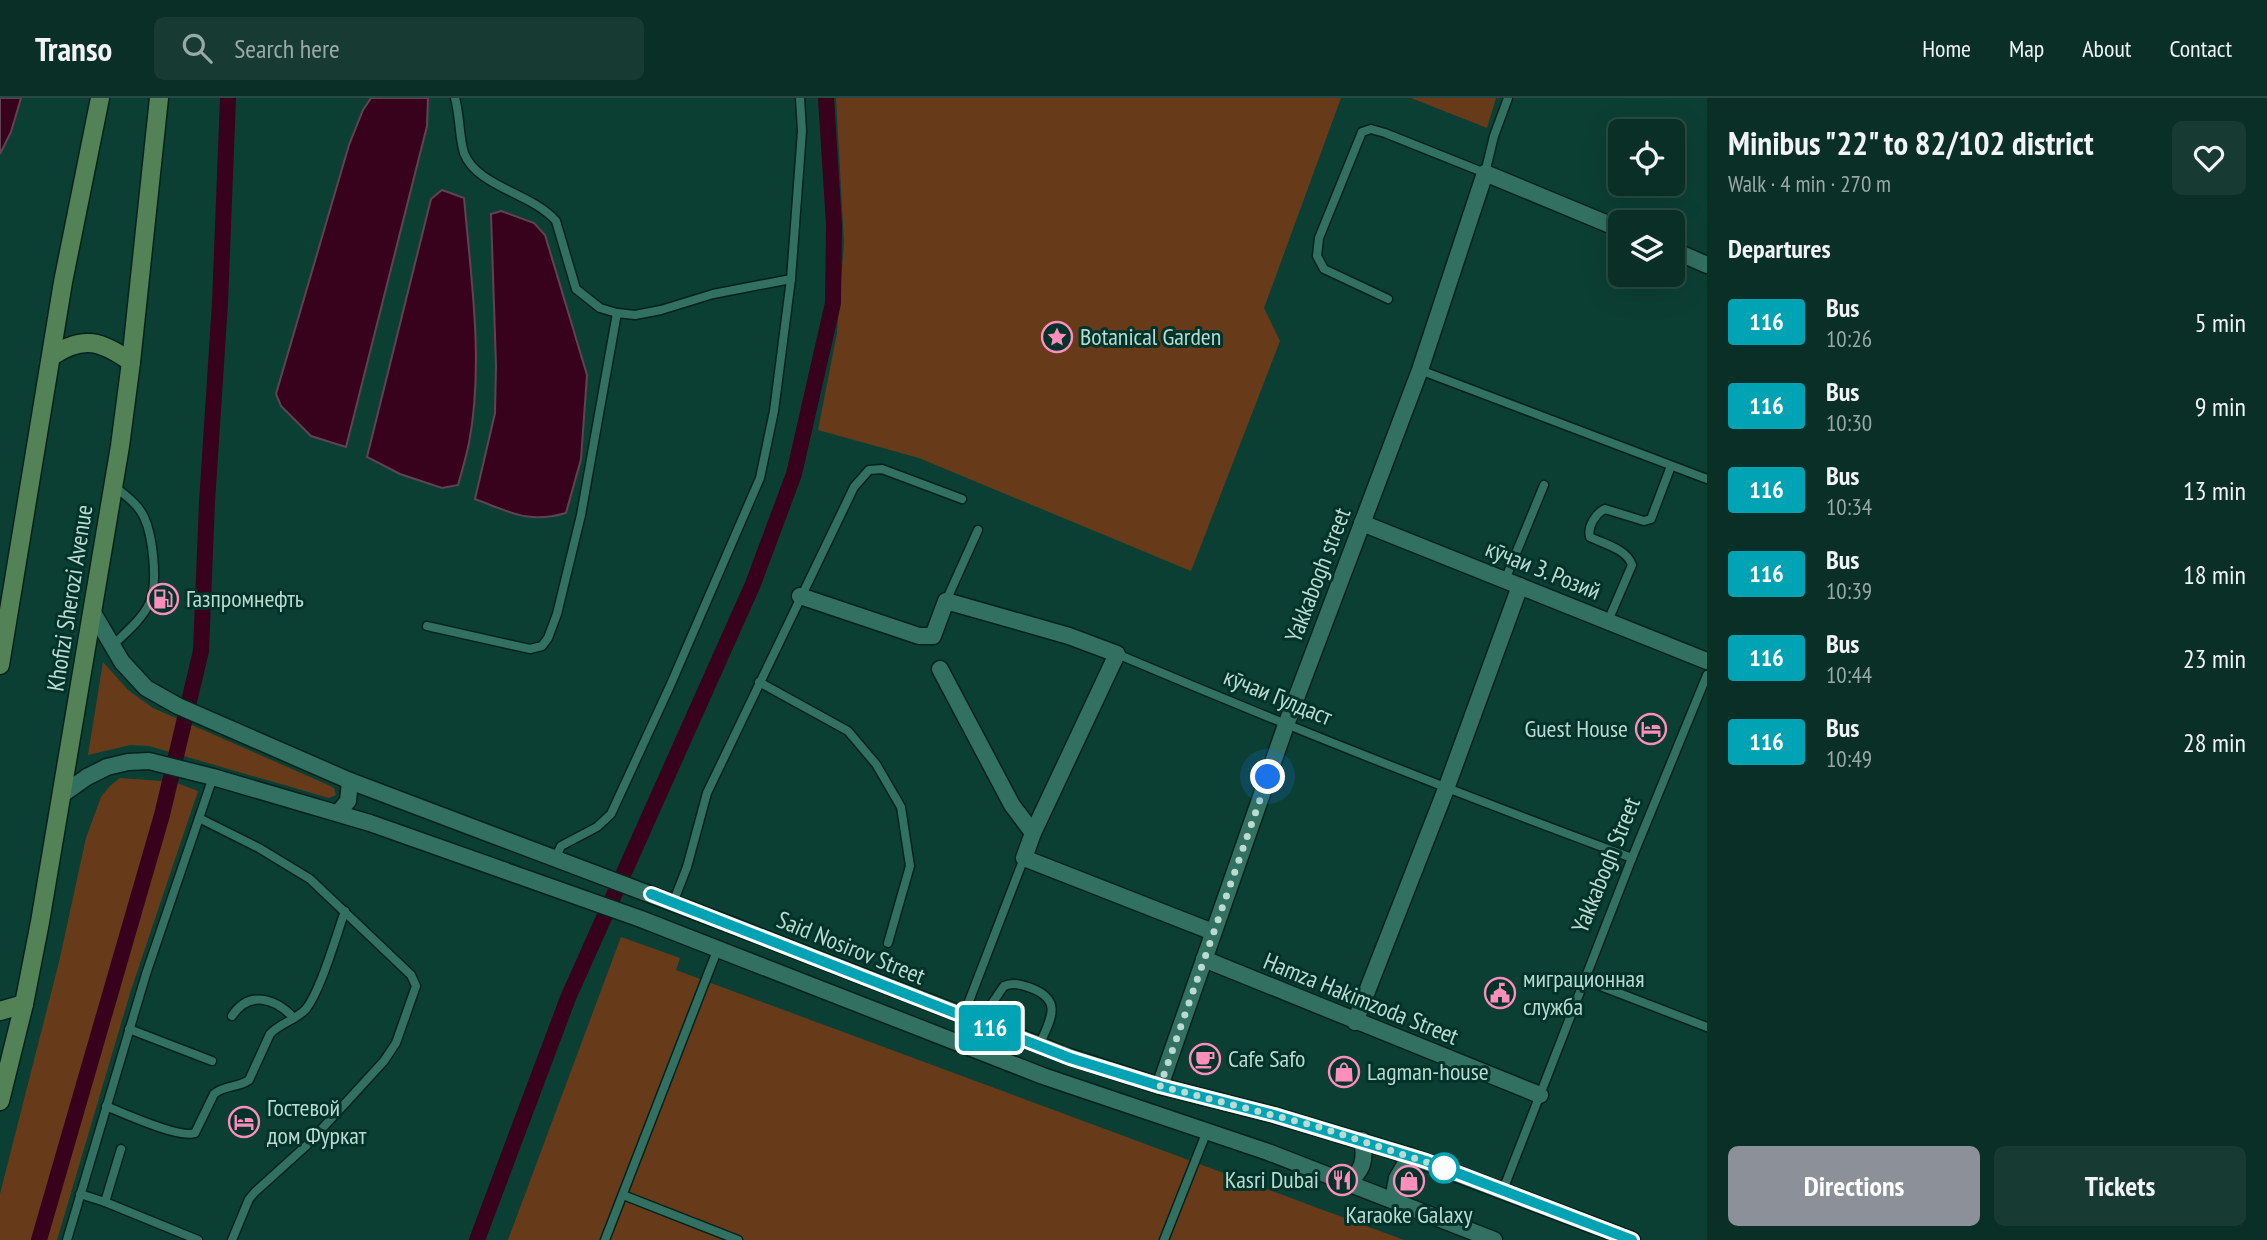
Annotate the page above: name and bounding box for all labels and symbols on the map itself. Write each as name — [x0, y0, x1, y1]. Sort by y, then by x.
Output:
place icon: Botanical Garden — [1040, 320, 1074, 354]
place label: Botanical Garden — [1080, 321, 1221, 352]
street label: Khofizi Sherozi Avenue — [39, 502, 100, 693]
street label: Yakkabogh street — [1278, 503, 1358, 647]
street label: кӯчаи З. Розий — [1481, 532, 1605, 607]
fuel station icon: Газпромнефть — [146, 582, 180, 616]
place label: Газпромнефть — [186, 583, 304, 614]
street label: кӯчаи Гулдаст — [1220, 661, 1337, 732]
hotel icon: Guest House — [1634, 712, 1668, 746]
place label: Guest House — [1524, 713, 1628, 744]
your location — [1250, 759, 1285, 794]
street label: Yakkabogh Street — [1564, 792, 1647, 937]
street label: Said Nosirov Street — [772, 904, 930, 992]
street label: Hamza Hakimzoda Street — [1259, 945, 1464, 1052]
place label: миграционная служба — [1523, 963, 1644, 1022]
public building icon: миграционная служба — [1483, 976, 1517, 1010]
line badge: 116 — [950, 1005, 1030, 1051]
cafe icon: Cafe Safo — [1188, 1042, 1222, 1076]
place label: Cafe Safo — [1228, 1043, 1305, 1074]
shop icon: Lagman-house — [1327, 1055, 1361, 1089]
place label: Lagman-house — [1367, 1056, 1489, 1087]
place label: Гостевой дом Фуркат — [267, 1092, 367, 1151]
hotel icon: Гостевой дом Фуркат — [227, 1105, 261, 1139]
unlabelled marker — [1429, 1153, 1459, 1183]
restaurant icon: Kasri Dubai — [1325, 1163, 1359, 1197]
place label: Kasri Dubai — [1225, 1164, 1319, 1195]
shop icon: Karaoke Galaxy — [1392, 1164, 1426, 1198]
place label: Karaoke Galaxy — [1345, 1199, 1473, 1230]

